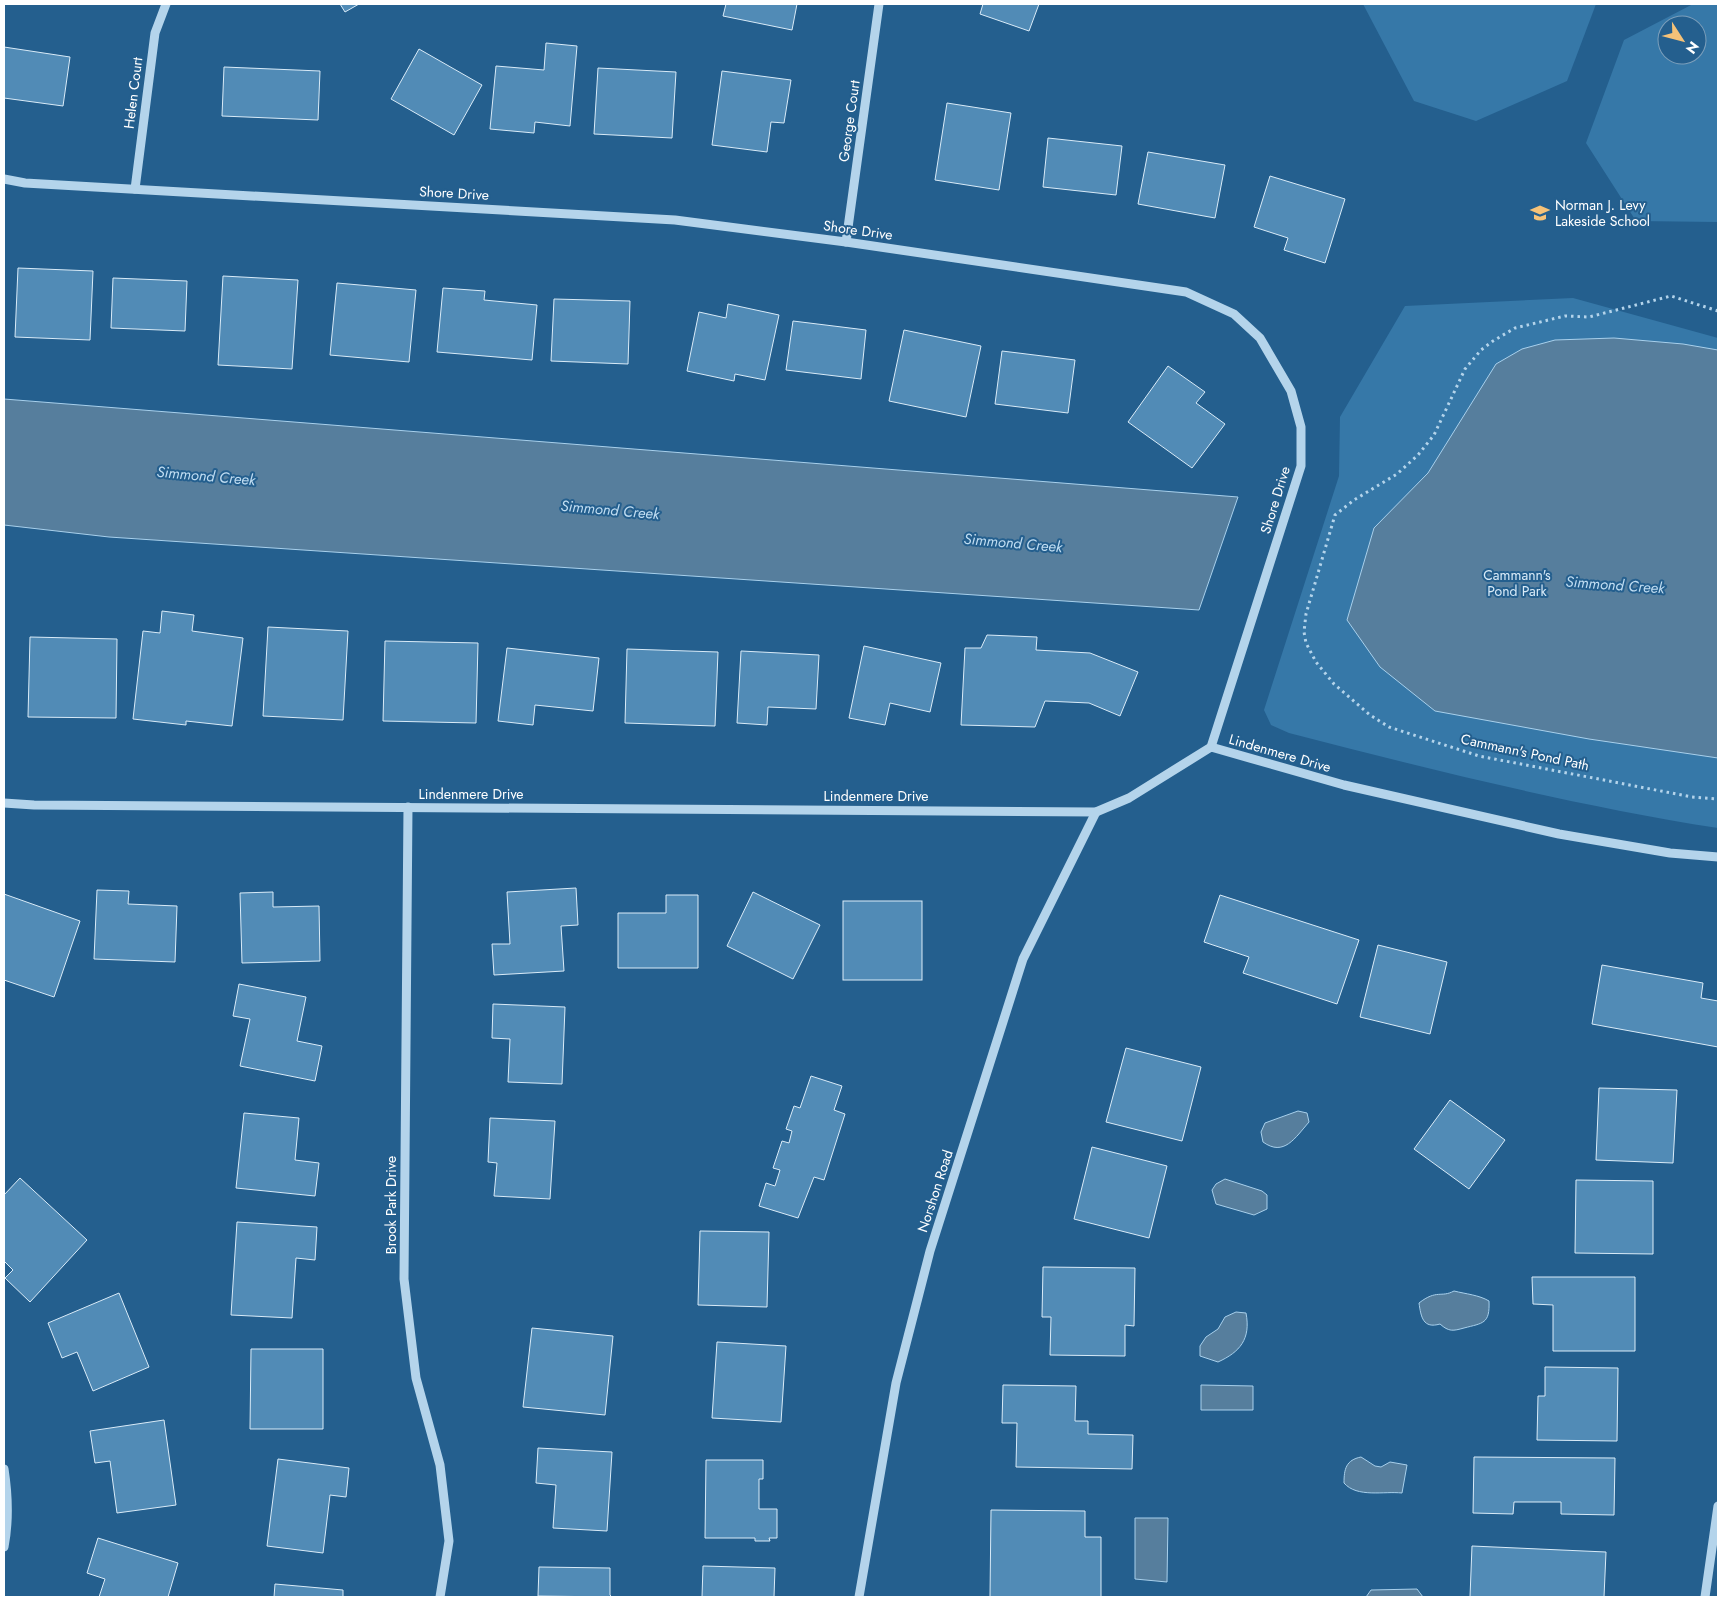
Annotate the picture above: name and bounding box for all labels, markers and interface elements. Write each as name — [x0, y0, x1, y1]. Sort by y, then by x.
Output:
north arrow — [1657, 15, 1707, 65]
text: N — [1681, 37, 1704, 58]
street label: Helen Court — [119, 55, 147, 130]
street label: George Court — [833, 78, 865, 163]
street label: Shore Drive — [419, 181, 489, 205]
place label: Norman J. Levy Lakeside School — [1555, 195, 1650, 231]
school or university icon: Norman J. Levy Lakeside School — [1529, 202, 1551, 224]
street label: Shore Drive — [822, 215, 894, 245]
water label: Simmond Creek — [156, 461, 257, 491]
street label: Shore Drive — [1255, 464, 1295, 536]
water label: Simmond Creek — [560, 495, 661, 525]
water label: Simmond Creek — [963, 528, 1064, 558]
park label: Cammann's Pond Park — [1483, 565, 1551, 601]
water label: Simmond Creek — [1565, 571, 1666, 599]
street label: Lindenmere Drive — [1227, 729, 1333, 777]
street label: Cammann's Pond Path — [1459, 729, 1591, 775]
street label: Lindenmere Drive — [418, 784, 524, 804]
street label: Lindenmere Drive — [823, 786, 929, 806]
street label: Norshon Road — [912, 1147, 958, 1235]
street label: Brook Park Drive — [381, 1156, 401, 1254]

